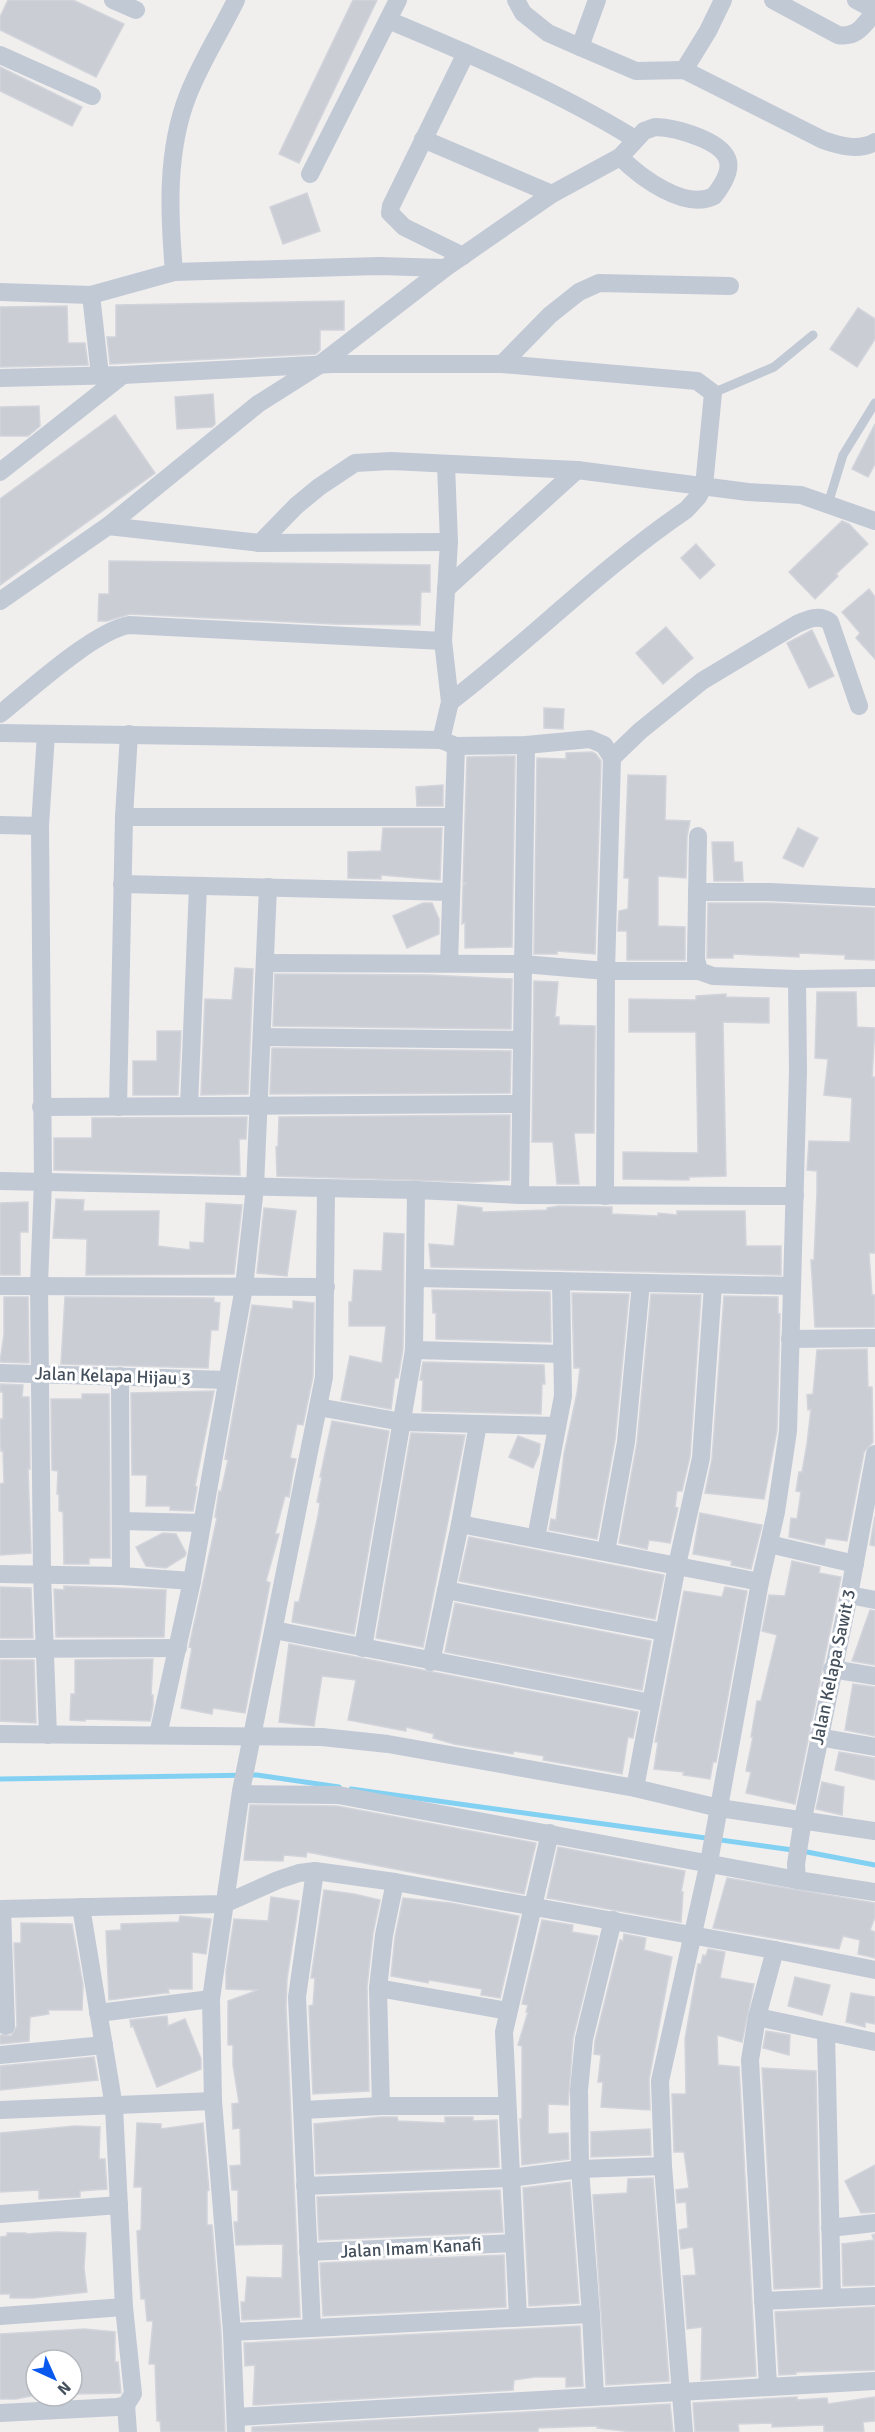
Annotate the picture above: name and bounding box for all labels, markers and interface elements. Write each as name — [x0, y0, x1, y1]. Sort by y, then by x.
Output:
street label: Jalan Kelapa Hijau 3 — [35, 1362, 191, 1390]
street label: Jalan Kelapa Sawit 3 — [806, 1587, 860, 1747]
street label: Jalan Imam Kanafi — [340, 2233, 482, 2263]
north arrow — [24, 2348, 84, 2408]
text: N — [53, 2377, 75, 2399]

